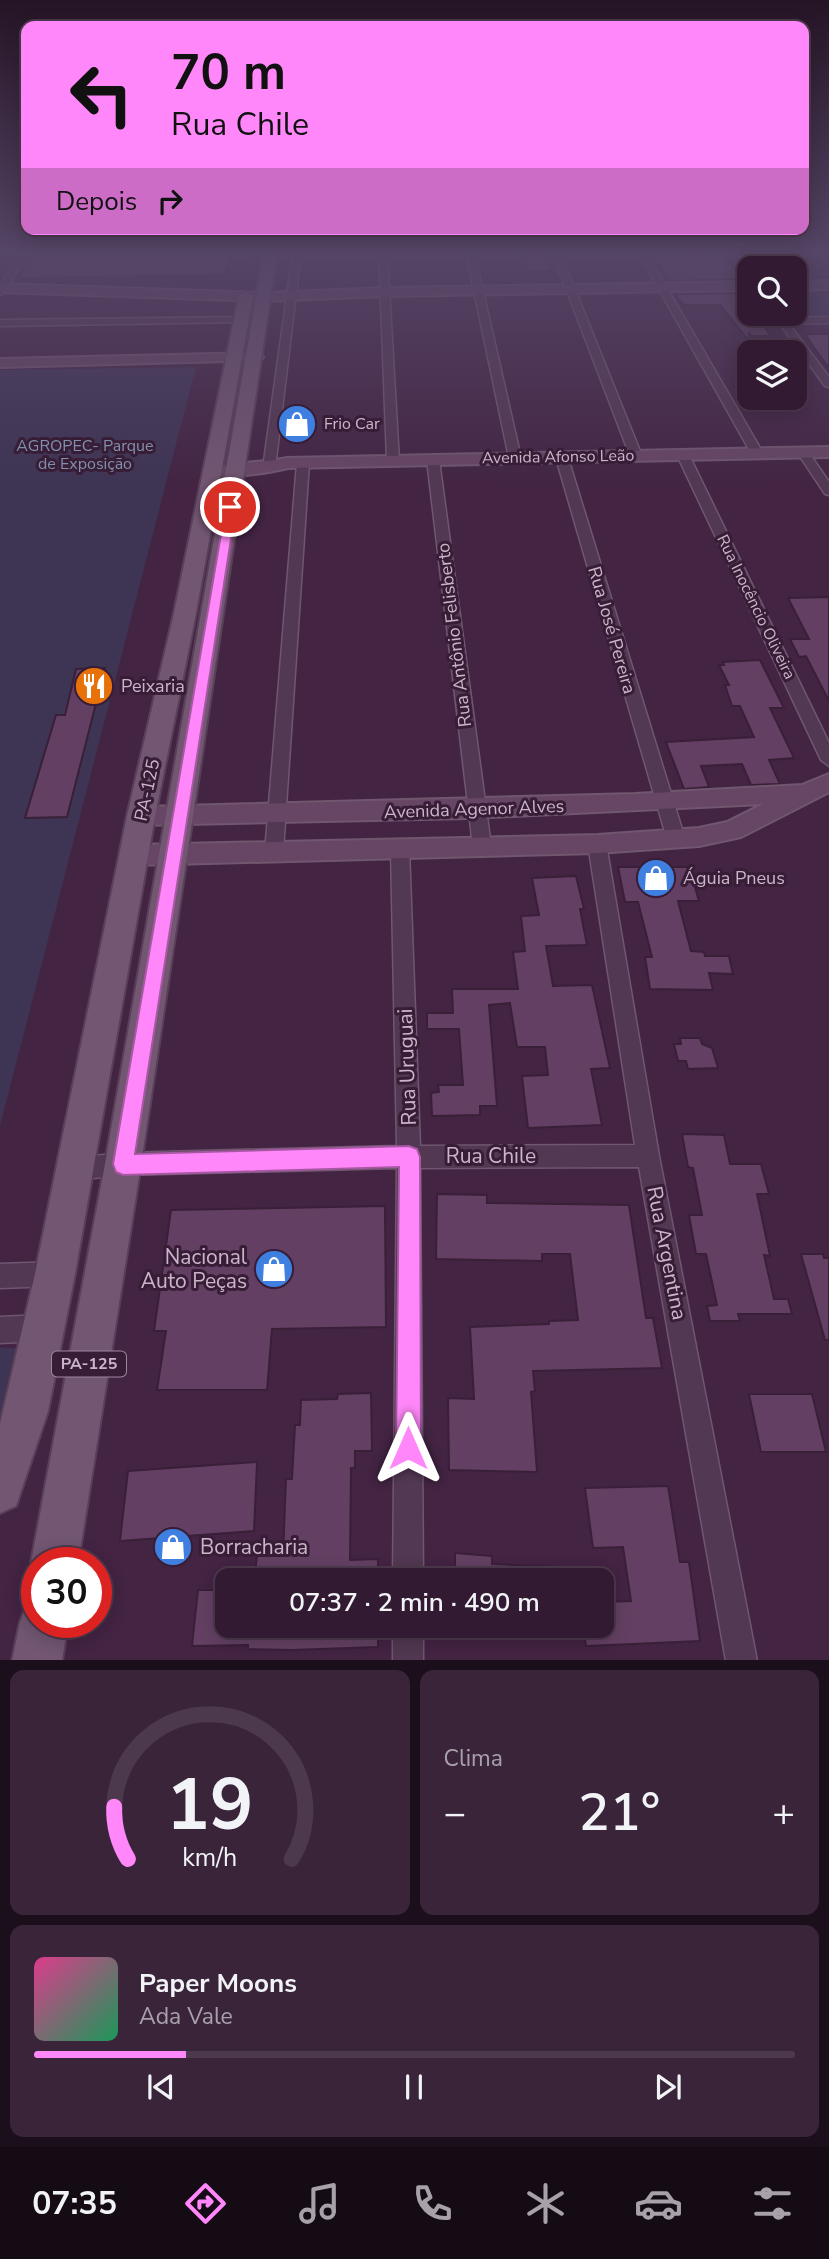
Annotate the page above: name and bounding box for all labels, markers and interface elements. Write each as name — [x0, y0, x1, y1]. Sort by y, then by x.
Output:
text: 70 m — [171, 39, 286, 106]
icon: left — [56, 49, 147, 140]
text: Rua Chile — [171, 103, 309, 146]
icon: right — [151, 182, 189, 220]
text: Depois — [56, 184, 137, 219]
map controls — [737, 256, 807, 410]
button: search — [737, 256, 807, 326]
button: layers — [737, 340, 807, 410]
shop icon: Frio Car — [276, 403, 318, 445]
place label: Frio Car — [324, 413, 380, 435]
park label: AGROPEC- Parque de Exposição — [16, 435, 154, 475]
street label: Avenida Afonso Leão — [482, 445, 634, 469]
pin — [200, 477, 260, 537]
icon: arrive — [211, 488, 249, 526]
street label: Rua Inocêncio Oliveira — [711, 531, 801, 683]
street label: Rua Antônio Felisberto — [431, 542, 477, 728]
street label: Rua José Pereira — [582, 563, 642, 697]
restaurant icon: Peixaria — [73, 665, 115, 707]
place label: Peixaria — [121, 674, 185, 698]
street label: PA-125 — [129, 757, 165, 823]
street label: Avenida Agenor Alves — [383, 794, 565, 824]
shop icon: Águia Pneus — [635, 857, 677, 899]
place label: Águia Pneus — [683, 866, 785, 890]
street label: Rua Uruguai — [391, 1008, 423, 1126]
street label: Rua Chile — [446, 1142, 536, 1170]
street label: Rua Argentina — [640, 1184, 694, 1322]
place label: Nacional Auto Peças — [141, 1243, 248, 1295]
shop icon: Nacional Auto Peças — [253, 1248, 295, 1290]
road number: PA-125 — [52, 1352, 126, 1376]
position arrow — [371, 1411, 445, 1485]
shop icon: Borracharia — [152, 1526, 194, 1568]
place label: Borracharia — [200, 1533, 308, 1561]
speed limit sign: 30 — [21, 1547, 112, 1638]
text: 07:37 · 2 min · 490 m — [289, 1585, 540, 1620]
text: Clima — [444, 1743, 503, 1774]
text: 19 — [166, 1755, 253, 1855]
text: 21° — [578, 1777, 660, 1848]
text: − — [444, 1788, 466, 1839]
text: + — [772, 1788, 795, 1839]
text: km/h — [182, 1840, 237, 1874]
text: Paper Moons — [139, 1966, 297, 2001]
text: Ada Vale — [139, 2001, 233, 2032]
icon: previous — [142, 2068, 180, 2106]
icon: pause — [395, 2068, 433, 2106]
icon: next — [649, 2068, 687, 2106]
icon: directions — [181, 2179, 230, 2228]
icon: music — [295, 2179, 344, 2228]
icon: phone — [408, 2179, 457, 2228]
icon: climate — [521, 2179, 570, 2228]
icon: car — [634, 2179, 683, 2228]
icon: filters — [748, 2179, 797, 2228]
text: 07:35 — [32, 2182, 117, 2225]

